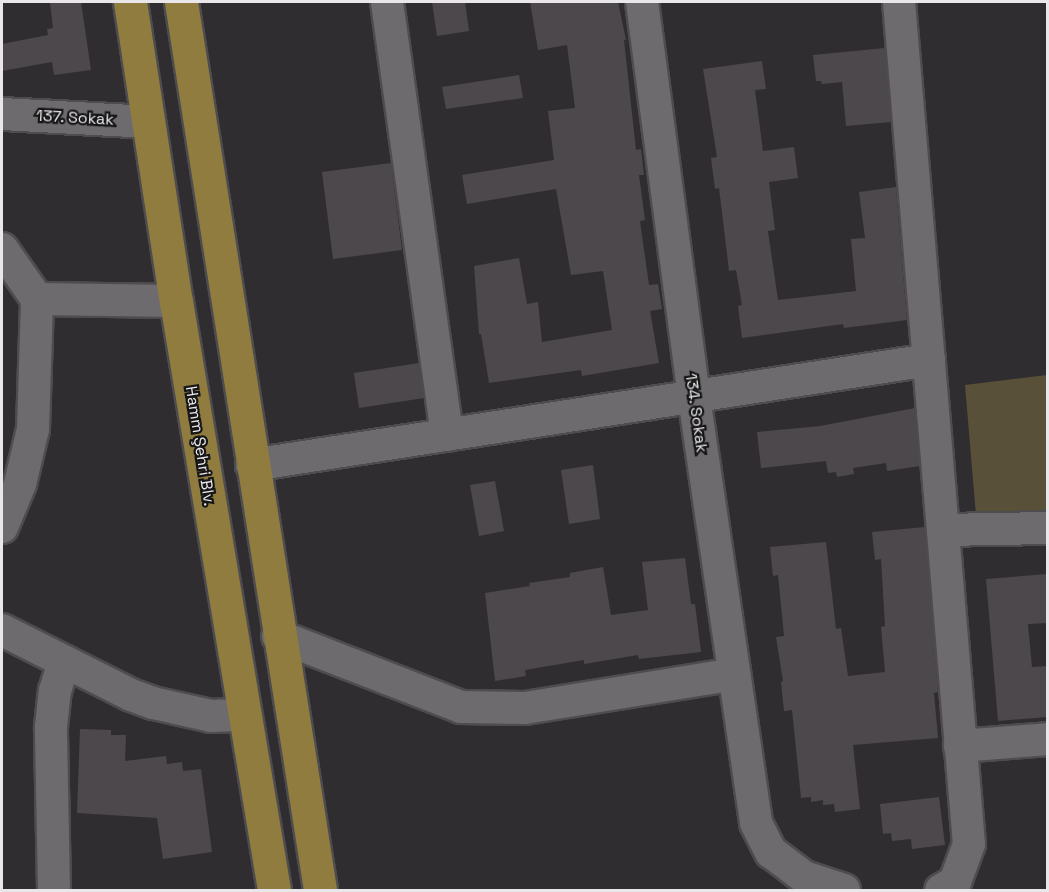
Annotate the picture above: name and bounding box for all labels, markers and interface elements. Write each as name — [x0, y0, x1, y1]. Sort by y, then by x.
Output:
street label: 137. Sokak — [35, 106, 115, 130]
street label: 134. Sokak — [681, 372, 711, 454]
street label: Hamm Şehri Blv. — [181, 385, 219, 507]

